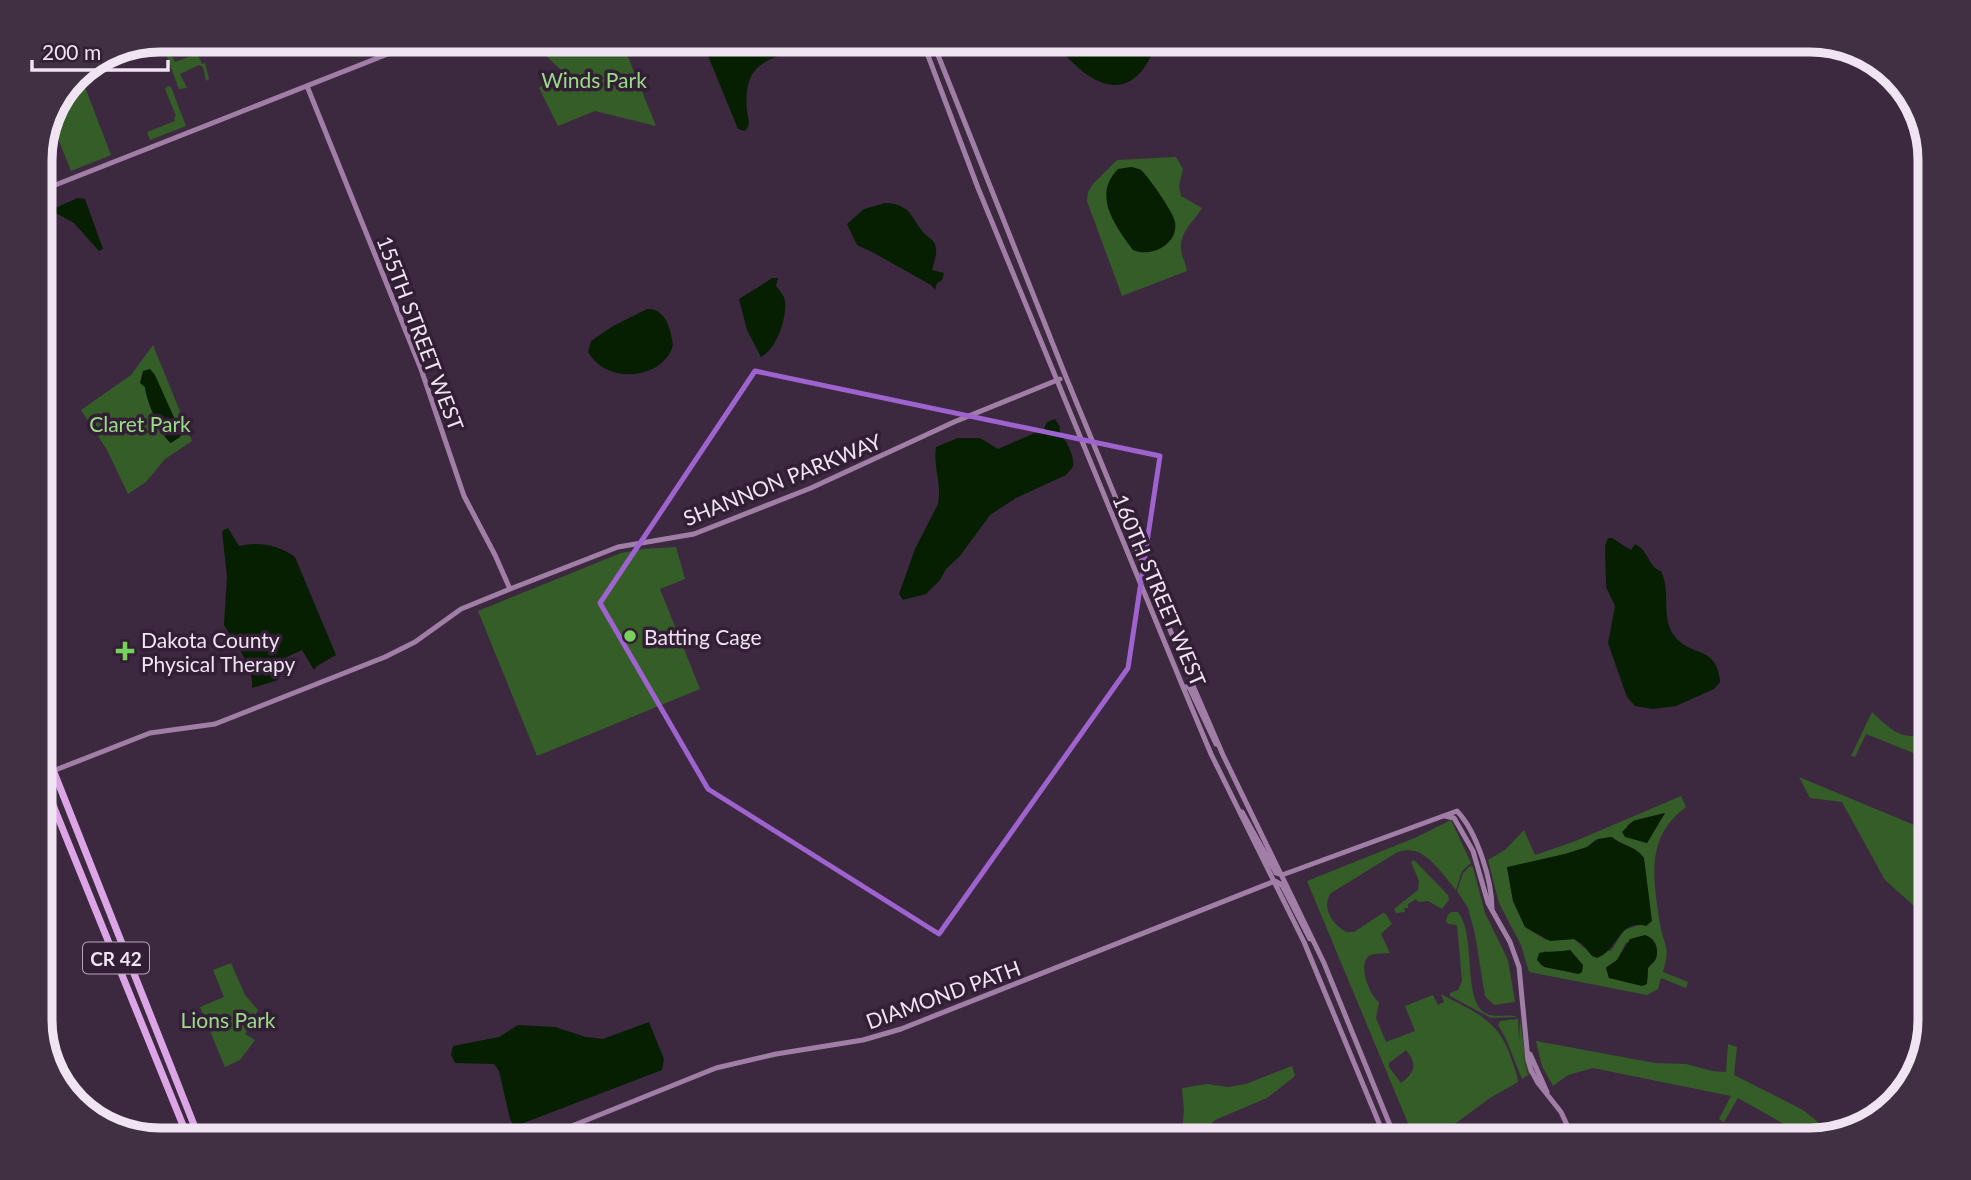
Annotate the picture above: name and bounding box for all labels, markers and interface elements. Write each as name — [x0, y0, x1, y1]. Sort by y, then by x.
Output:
scale bar — [32, 28, 168, 72]
text: 200 m — [42, 39, 101, 64]
park label: Winds Park — [541, 67, 647, 92]
street label: 155TH STREET WEST — [372, 232, 470, 434]
park label: Claret Park — [89, 411, 191, 436]
street label: SHANNON PARKWAY — [679, 427, 886, 530]
street label: 160TH STREET WEST — [1108, 490, 1212, 690]
place label: Batting Cage — [644, 624, 762, 649]
place label: Dakota County Physical Therapy — [141, 627, 295, 676]
marker: Batting Cage — [622, 628, 638, 644]
marker: Dakota County Physical Therapy — [115, 641, 135, 661]
road number: CR 42 — [83, 942, 149, 974]
street label: DIAMOND PATH — [862, 954, 1024, 1034]
park label: Lions Park — [181, 1007, 276, 1032]

